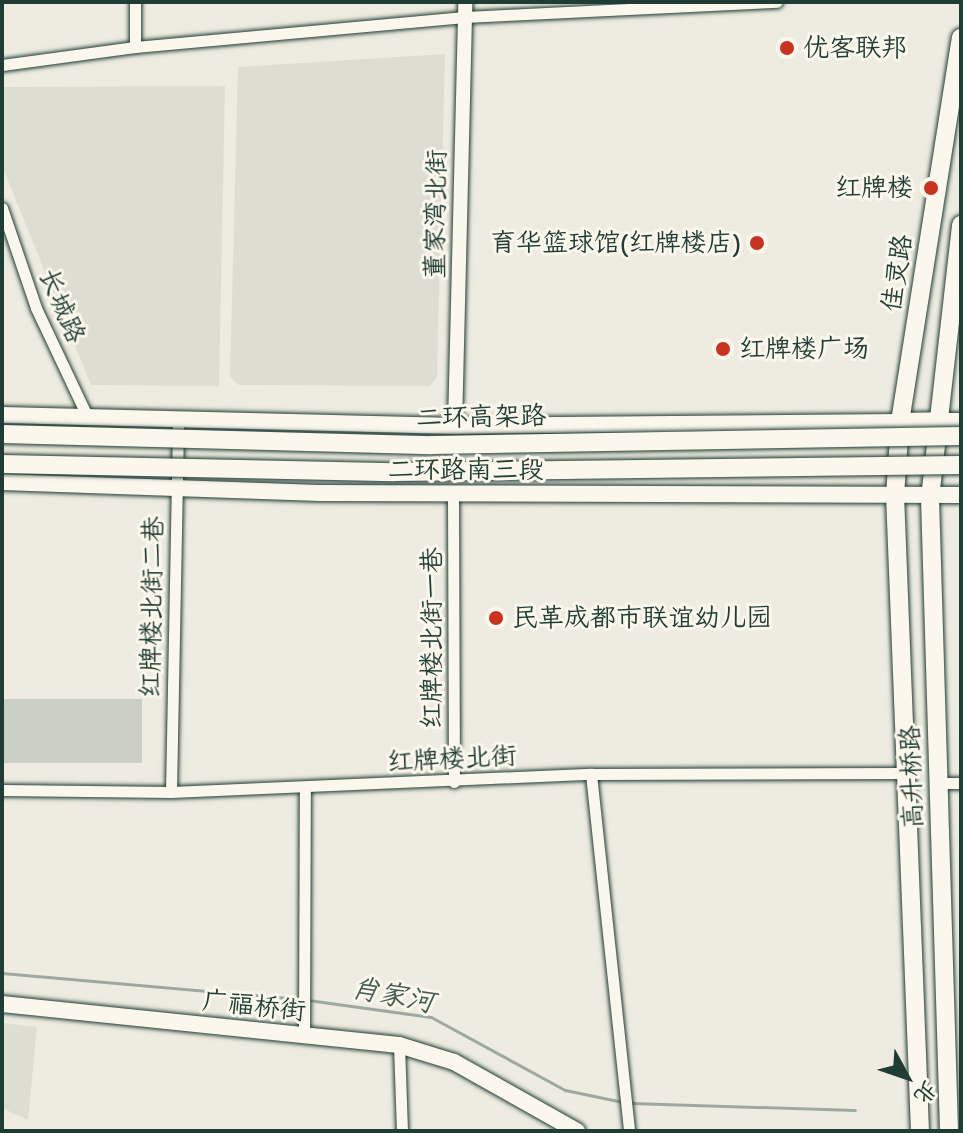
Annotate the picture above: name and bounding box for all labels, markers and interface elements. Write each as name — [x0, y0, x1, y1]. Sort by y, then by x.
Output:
place label: 优客联邦 — [803, 32, 907, 64]
marker: 优客联邦 — [778, 39, 796, 57]
street label: 董家湾北街 — [419, 149, 453, 279]
place label: 红牌楼 — [835, 172, 913, 204]
marker: 红牌楼 — [920, 177, 942, 199]
place label: 育华篮球馆(红牌楼店) — [490, 227, 741, 259]
street label: 佳灵路 — [875, 232, 919, 314]
marker: 育华篮球馆(红牌楼店) — [748, 234, 766, 252]
street label: 长城路 — [32, 264, 92, 348]
place label: 红牌楼广场 — [739, 333, 869, 365]
marker: 红牌楼广场 — [714, 340, 732, 358]
street label: 二环高架路 — [416, 400, 546, 434]
street label: 二环路南三段 — [388, 454, 544, 486]
street label: 红牌楼北街二巷 — [135, 516, 169, 698]
street label: 红牌楼北街一巷 — [416, 547, 448, 729]
place label: 民革成都市联谊幼儿园 — [512, 602, 772, 634]
marker: 民革成都市联谊幼儿园 — [487, 609, 505, 627]
street label: 高升桥路 — [895, 724, 929, 830]
street label: 红牌楼北街 — [386, 740, 518, 778]
water label: 肖家河 — [349, 969, 437, 1019]
street label: 广福桥街 — [201, 985, 307, 1027]
north arrow — [867, 1037, 947, 1117]
text: 北 — [908, 1076, 943, 1110]

